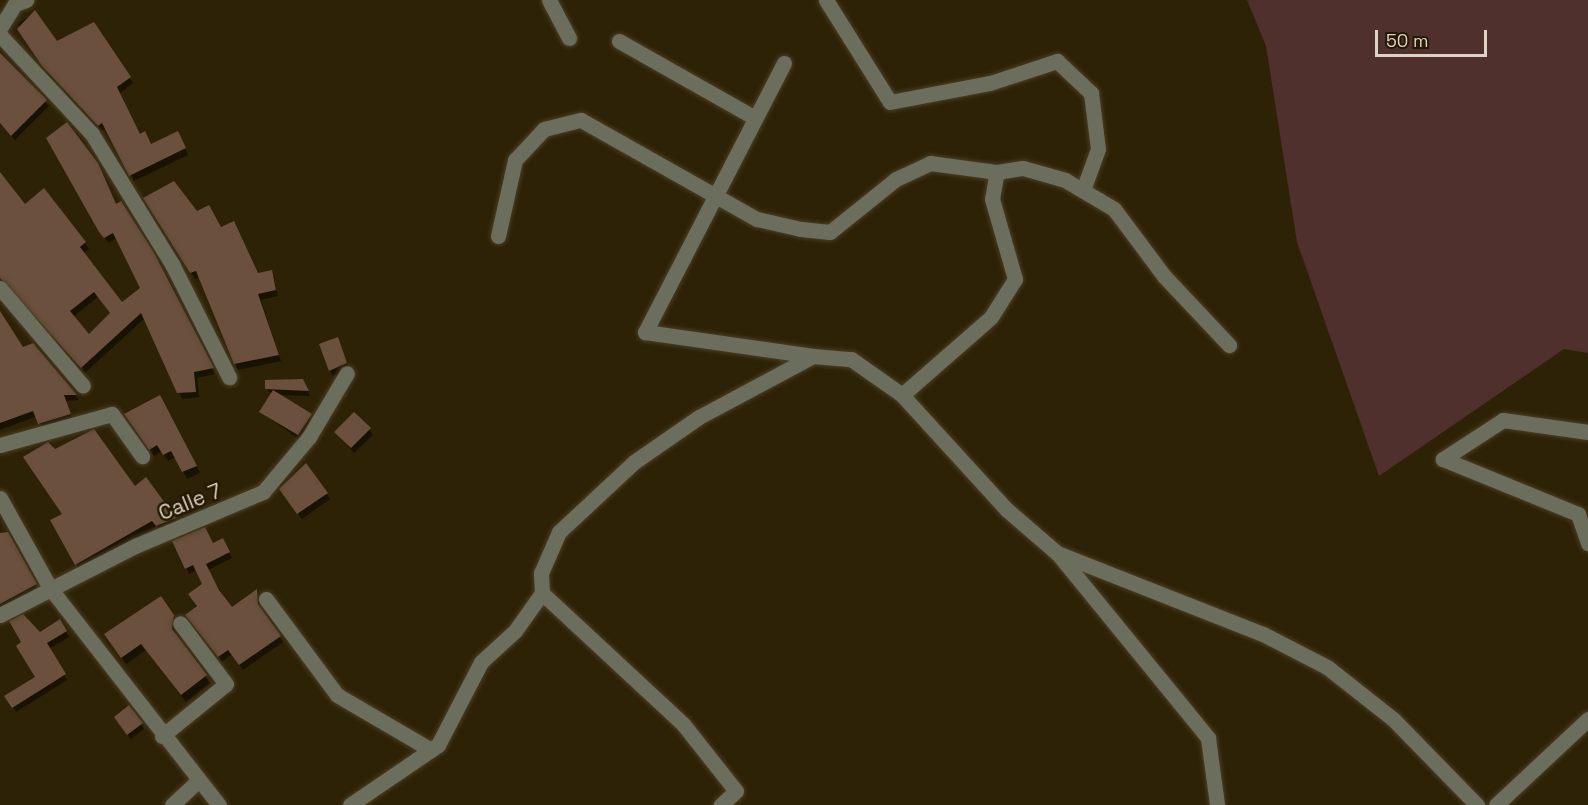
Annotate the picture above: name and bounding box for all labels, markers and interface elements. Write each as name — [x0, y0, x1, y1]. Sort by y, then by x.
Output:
scale bar — [1378, 18, 1490, 56]
text: 50 m — [1386, 29, 1428, 52]
street label: Calle 7 — [155, 478, 225, 526]

